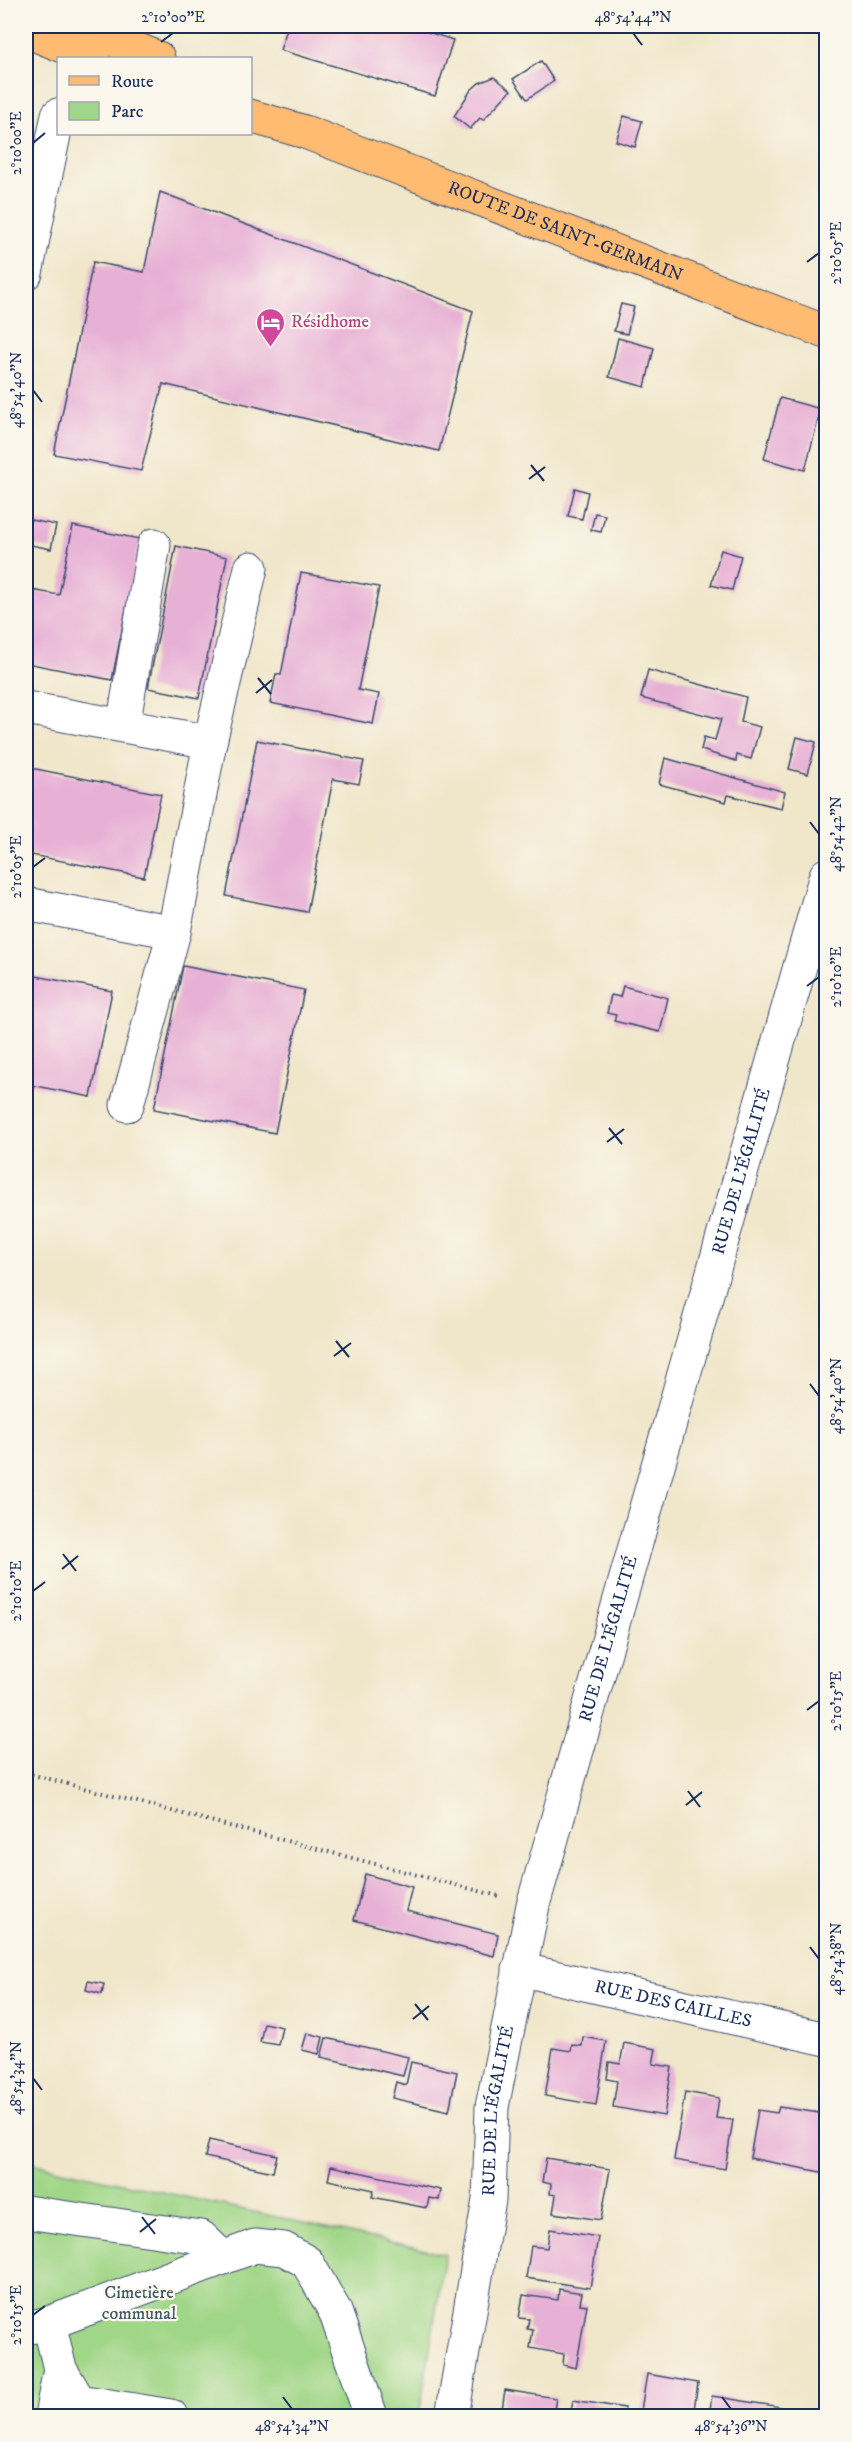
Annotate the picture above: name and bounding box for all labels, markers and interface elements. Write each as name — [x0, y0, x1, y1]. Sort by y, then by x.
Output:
text: 2°10'00"E — [141, 8, 205, 27]
text: 48°54'44"N — [594, 8, 672, 27]
legend — [57, 57, 252, 135]
text: Route — [111, 71, 154, 93]
text: Parc — [111, 101, 144, 123]
text: 2°10'00"E — [7, 111, 26, 175]
street label: ROUTE DE SAINT-GERMAIN — [445, 177, 686, 287]
text: 2°10'05"E — [827, 221, 846, 285]
hotel icon: Résidhome — [254, 306, 286, 348]
place label: Résidhome — [291, 311, 369, 333]
text: 48°54'40"N — [7, 352, 26, 428]
text: 48°54'42"N — [827, 796, 846, 872]
text: 2°10'05"E — [7, 835, 26, 899]
text: 2°10'10"E — [827, 946, 846, 1008]
street label: RUE DE L'ÉGALITÉ — [708, 1086, 776, 1257]
text: 48°54'40"N — [827, 1358, 846, 1434]
street label: RUE DE L'ÉGALITÉ — [575, 1553, 643, 1725]
text: 2°10'10"E — [7, 1560, 26, 1622]
text: 2°10'15"E — [827, 1670, 846, 1731]
text: 48°54'38"N — [827, 1923, 846, 1995]
street label: RUE DES CAILLES — [592, 1976, 754, 2033]
street label: RUE DE L'ÉGALITÉ — [478, 2024, 519, 2196]
text: 48°54'34"N — [7, 2041, 26, 2115]
park label: Cimetière communal — [102, 2282, 177, 2325]
text: 2°10'15"E — [7, 2284, 26, 2345]
text: 48°54'34"N — [255, 2417, 329, 2436]
text: 48°54'36"N — [694, 2417, 768, 2436]

